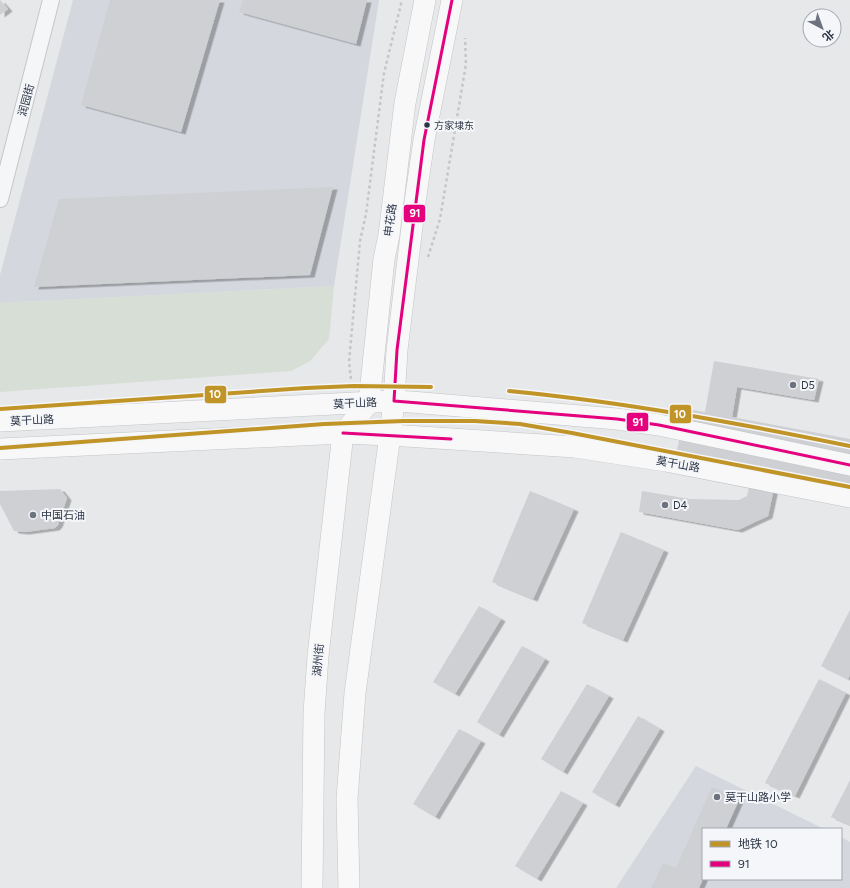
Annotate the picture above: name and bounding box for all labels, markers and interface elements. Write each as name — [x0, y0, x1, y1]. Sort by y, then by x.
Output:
north arrow — [802, 8, 842, 48]
text: 北 — [820, 27, 837, 44]
street label: 润园街 — [16, 83, 37, 118]
place label: 方家埭东 — [434, 119, 474, 132]
marker: 方家埭东 — [422, 120, 432, 130]
street label: 申花路 — [382, 203, 399, 237]
line badge: 91 — [403, 204, 426, 223]
text: 91 — [409, 207, 421, 220]
place label: D5 — [801, 379, 815, 392]
marker: D5 — [788, 380, 798, 390]
line badge: 10 — [204, 385, 227, 404]
text: 10 — [209, 388, 221, 401]
street label: 莫干山路 — [333, 396, 377, 411]
line badge: 10 — [669, 404, 692, 424]
text: 10 — [674, 408, 686, 421]
line badge: 91 — [626, 412, 649, 432]
street label: 莫干山路 — [10, 413, 54, 428]
text: 91 — [632, 416, 644, 429]
street label: 莫干山路 — [655, 454, 701, 475]
place label: D4 — [673, 499, 688, 512]
marker: D4 — [660, 500, 670, 510]
place label: 中国石油 — [41, 509, 85, 522]
marker: 中国石油 — [28, 510, 38, 520]
street label: 湖州街 — [311, 643, 326, 677]
place label: 莫干山路小学 — [725, 791, 791, 804]
marker: 莫干山路小学 — [712, 792, 722, 802]
legend — [702, 828, 842, 880]
text: 地铁 10 — [738, 837, 778, 851]
text: 91 — [738, 857, 750, 871]

